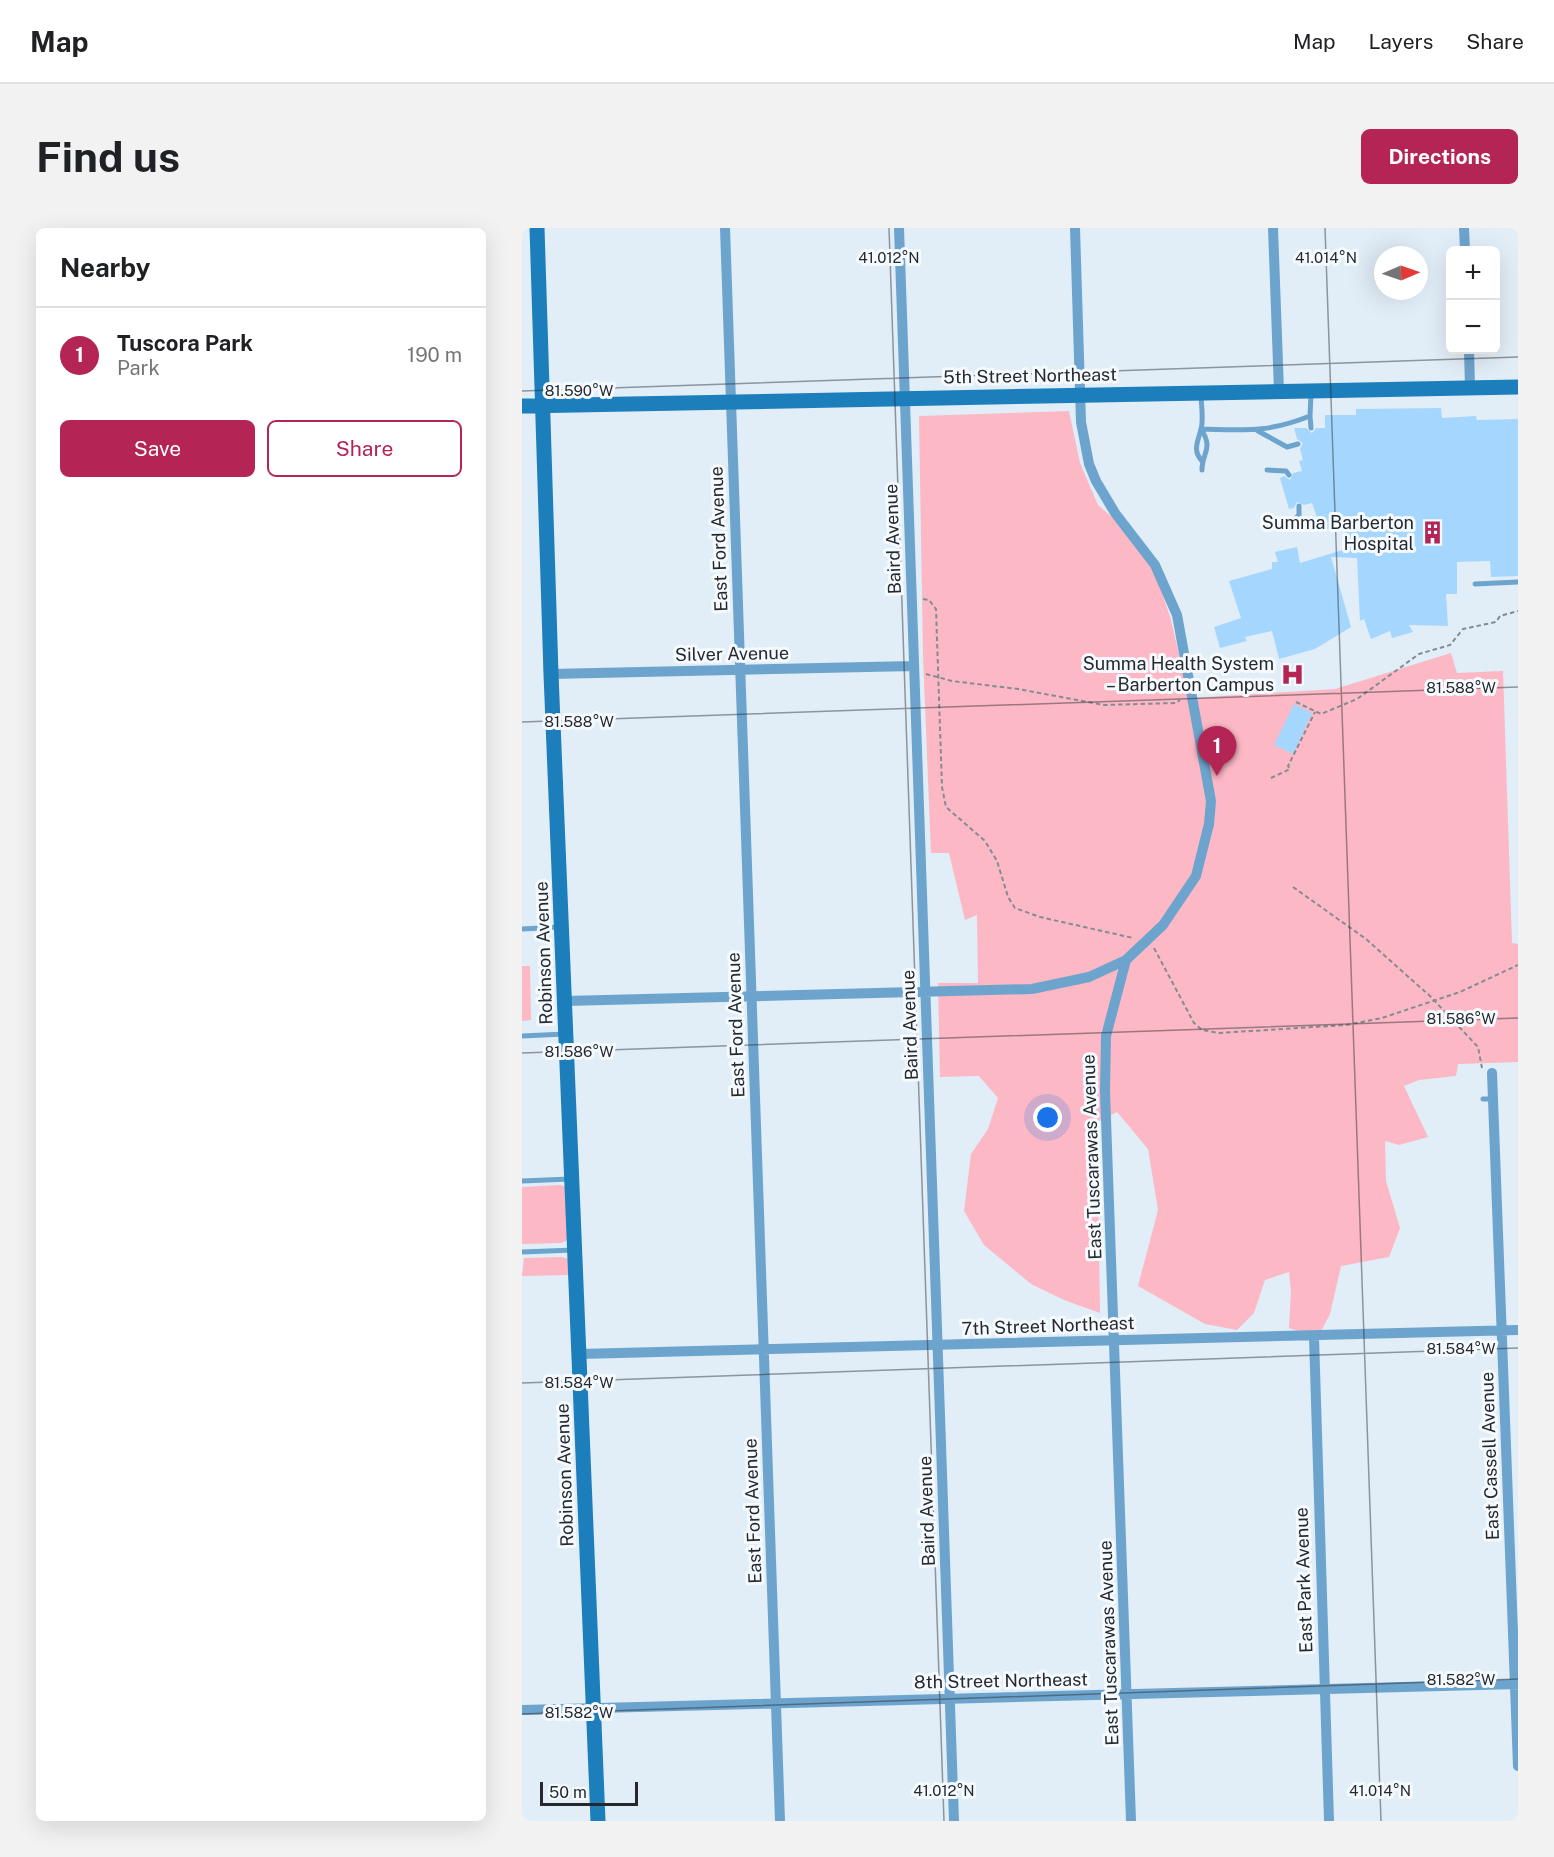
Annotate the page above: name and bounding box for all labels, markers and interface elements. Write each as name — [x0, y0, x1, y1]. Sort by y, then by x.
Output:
text: Map — [30, 25, 89, 58]
text: Map — [1293, 29, 1336, 54]
text: Layers — [1369, 29, 1433, 54]
text: Share — [1466, 29, 1524, 54]
button: Directions — [1361, 129, 1518, 184]
text: Find us — [36, 132, 180, 181]
north arrow — [1374, 246, 1428, 300]
map controls — [1446, 246, 1500, 354]
button: + — [1446, 246, 1500, 300]
text: 41.012°N — [858, 249, 920, 266]
text: 41.014°N — [1295, 249, 1357, 266]
text: Nearby — [60, 252, 150, 283]
button: − — [1446, 300, 1500, 354]
text: Tuscora Park — [117, 330, 253, 356]
text: 1 — [75, 343, 84, 367]
text: 190 m — [407, 343, 462, 367]
text: Park — [117, 356, 160, 380]
street label: 5th Street Northeast — [943, 363, 1117, 388]
text: 81.590°W — [545, 382, 613, 399]
button: Save — [60, 420, 255, 477]
button: Share — [267, 420, 462, 477]
street label: East Ford Avenue — [705, 466, 732, 612]
street label: Baird Avenue — [880, 483, 905, 595]
place label: Summa Barberton Hospital — [1262, 512, 1414, 554]
building icon: Summa Barberton Hospital — [1419, 520, 1445, 546]
street label: Silver Avenue — [675, 642, 789, 665]
place label: Summa Health System – Barberton Campus — [1083, 653, 1274, 695]
hospital icon: Summa Health System – Barberton Campus — [1279, 661, 1305, 687]
text: 81.588°W — [1426, 679, 1496, 696]
text: 81.588°W — [544, 713, 614, 730]
pin: 1 — [1198, 726, 1236, 776]
street label: Robinson Avenue — [531, 881, 556, 1025]
street label: East Ford Avenue — [722, 952, 749, 1098]
street label: Baird Avenue — [897, 969, 922, 1081]
text: 81.586°W — [1427, 1010, 1496, 1027]
text: 81.586°W — [545, 1043, 614, 1060]
street label: East Tuscarawas Avenue — [1077, 1054, 1106, 1260]
your location — [1033, 1103, 1062, 1132]
street label: 7th Street Northeast — [961, 1312, 1135, 1339]
text: 81.584°W — [1426, 1340, 1496, 1357]
street label: East Cassell Avenue — [1476, 1371, 1503, 1541]
text: 81.584°W — [544, 1374, 614, 1391]
street label: Robinson Avenue — [552, 1403, 577, 1547]
street label: East Ford Avenue — [739, 1438, 766, 1584]
street label: Baird Avenue — [914, 1455, 939, 1567]
street label: East Park Avenue — [1290, 1507, 1317, 1653]
street label: East Tuscarawas Avenue — [1094, 1540, 1123, 1746]
street label: 8th Street Northeast — [914, 1668, 1088, 1693]
text: 81.582°W — [1427, 1671, 1495, 1688]
text: 81.582°W — [545, 1704, 613, 1721]
scale bar — [540, 1779, 638, 1806]
text: 41.012°N — [913, 1782, 975, 1799]
text: 41.014°N — [1349, 1782, 1411, 1799]
text: 50 m — [549, 1783, 587, 1802]

